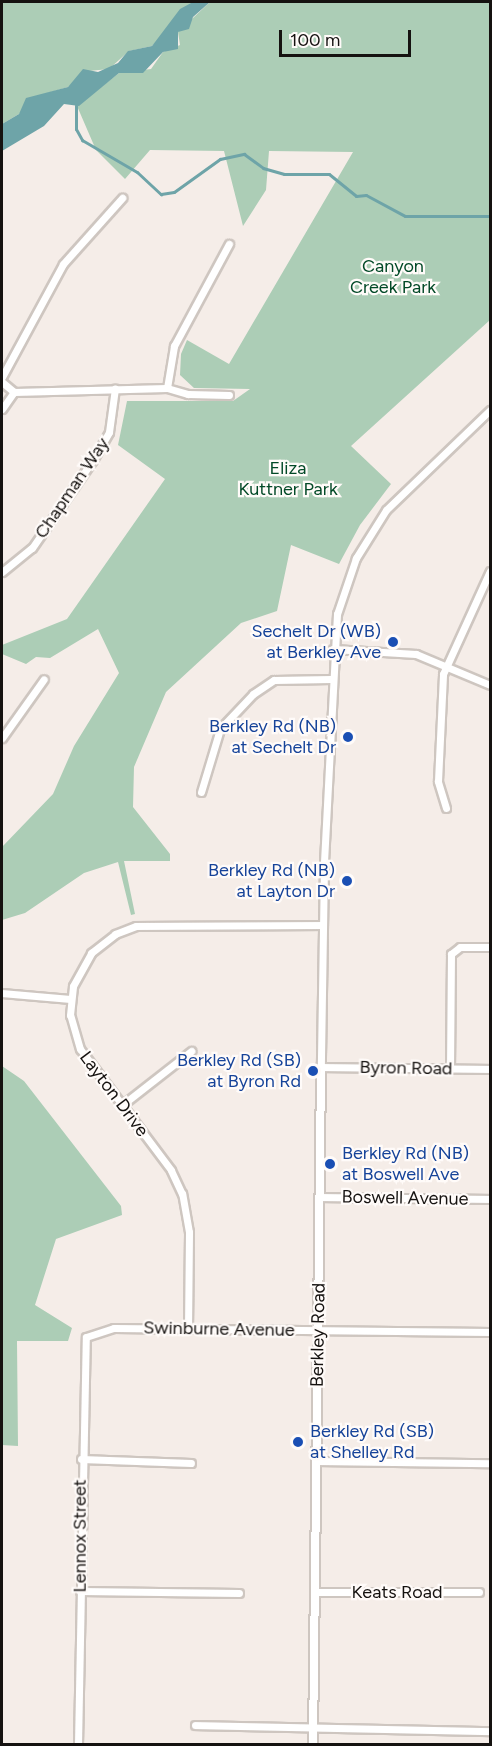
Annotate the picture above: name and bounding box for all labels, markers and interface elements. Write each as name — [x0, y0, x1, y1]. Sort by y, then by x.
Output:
scale bar — [282, 18, 414, 56]
text: 100 m — [290, 29, 340, 51]
park label: Canyon Creek Park — [350, 256, 436, 298]
street label: Chapman Way — [30, 434, 114, 542]
park label: Eliza Kuttner Park — [238, 458, 338, 500]
place label: Sechelt Dr (WB) at Berkley Ave — [251, 621, 381, 664]
marker: Sechelt Dr (WB) at Berkley Ave — [386, 635, 400, 649]
place label: Berkley Rd (NB) at Sechelt Dr — [209, 716, 336, 758]
marker: Berkley Rd (NB) at Sechelt Dr — [341, 730, 355, 744]
place label: Berkley Rd (NB) at Layton Dr — [208, 860, 335, 902]
marker: Berkley Rd (NB) at Layton Dr — [340, 874, 354, 888]
street label: Layton Drive — [75, 1047, 153, 1141]
place label: Berkley Rd (SB) at Byron Rd — [177, 1050, 301, 1092]
street label: Byron Road — [359, 1056, 453, 1080]
marker: Berkley Rd (SB) at Byron Rd — [306, 1064, 320, 1078]
place label: Berkley Rd (NB) at Boswell Ave — [342, 1143, 469, 1186]
marker: Berkley Rd (NB) at Boswell Ave — [323, 1157, 337, 1171]
street label: Boswell Avenue — [341, 1186, 469, 1210]
street label: Berkley Road — [306, 1283, 330, 1387]
street label: Swinburne Avenue — [143, 1317, 295, 1341]
place label: Berkley Rd (SB) at Shelley Rd — [310, 1421, 434, 1464]
marker: Berkley Rd (SB) at Shelley Rd — [291, 1435, 305, 1449]
street label: Lennox Street — [69, 1479, 91, 1593]
street label: Keats Road — [352, 1581, 442, 1603]

